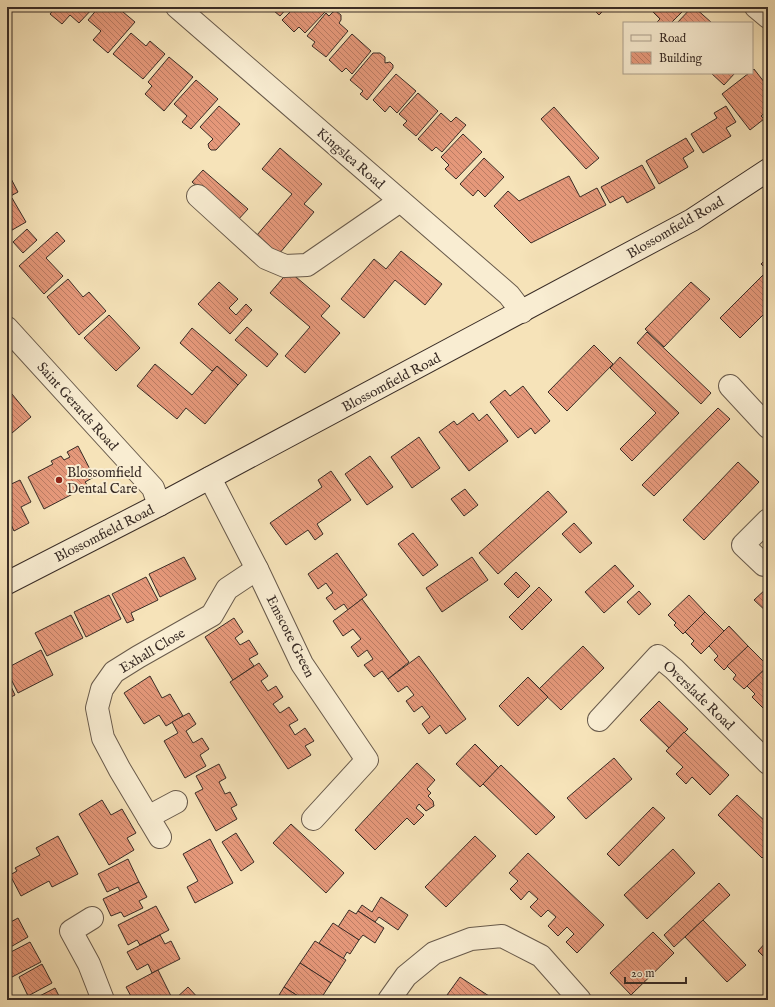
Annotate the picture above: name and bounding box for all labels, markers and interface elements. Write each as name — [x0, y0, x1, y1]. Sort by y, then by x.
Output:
legend — [623, 22, 753, 74]
text: Road — [659, 31, 687, 46]
text: Building — [659, 51, 703, 66]
street label: Kingslea Road — [312, 124, 389, 194]
street label: Blossomfield Road — [624, 192, 728, 263]
street label: Blossomfield Road — [339, 349, 444, 416]
street label: Saint Gerards Road — [33, 359, 122, 455]
place label: Blossomfield Dental Care — [67, 464, 142, 498]
marker: Blossomfield Dental Care — [54, 475, 64, 485]
street label: Blossomfield Road — [52, 501, 158, 567]
street label: Emscote Green — [262, 592, 319, 681]
street label: Exhall Close — [116, 624, 189, 677]
street label: Overslade Road — [659, 657, 738, 735]
scale bar — [625, 959, 686, 985]
text: 20 m — [631, 966, 654, 981]

